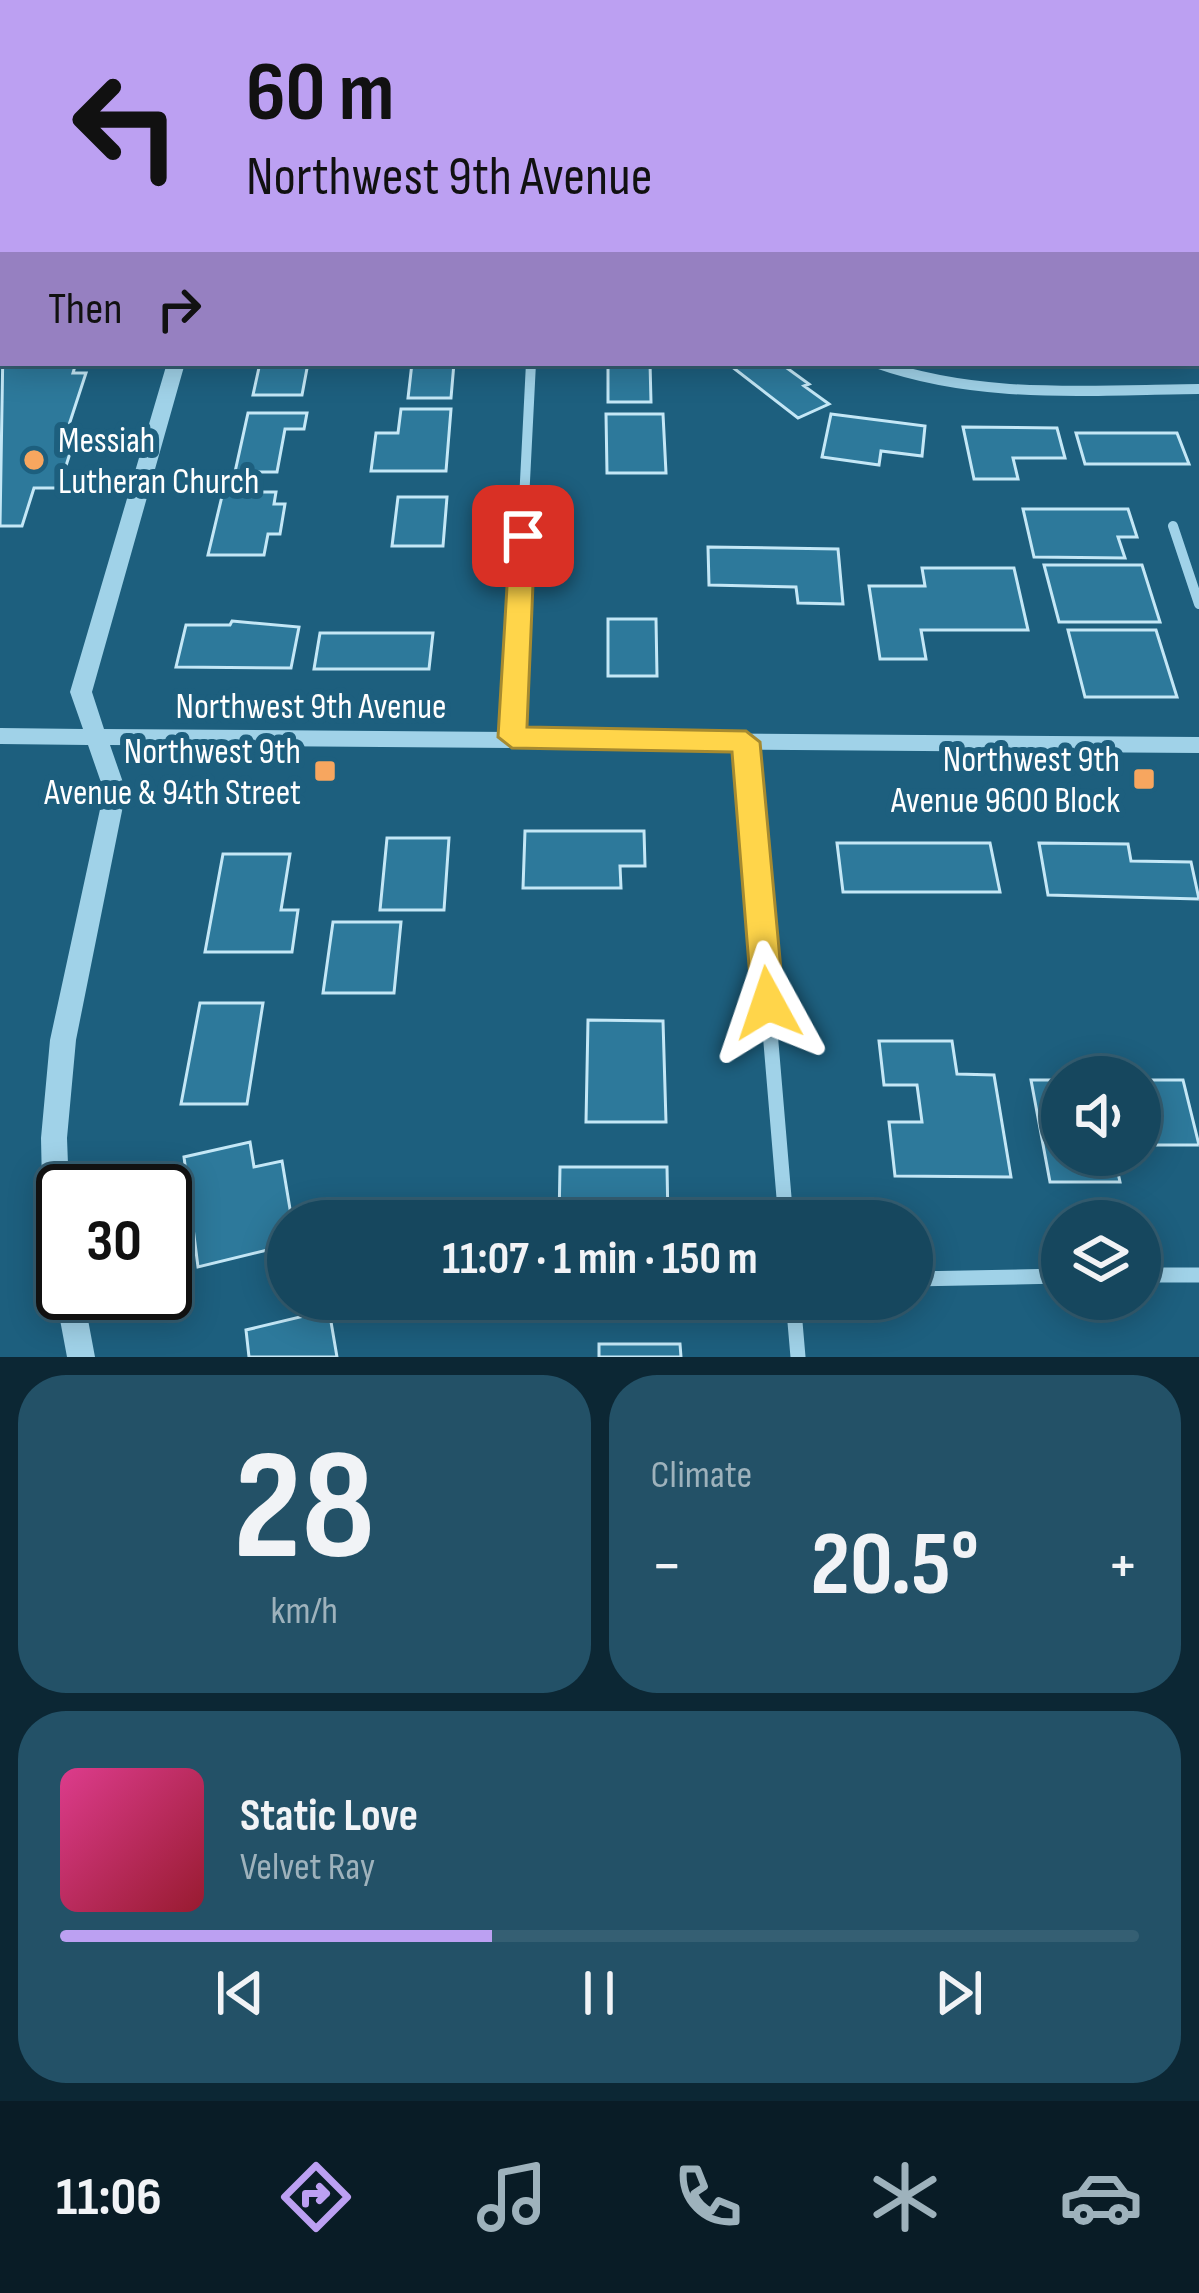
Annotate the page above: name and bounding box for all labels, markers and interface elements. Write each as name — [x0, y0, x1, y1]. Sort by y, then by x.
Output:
text: 60 m — [246, 43, 394, 144]
icon: left — [48, 48, 204, 204]
text: Northwest 9th Avenue — [246, 145, 652, 210]
icon: right — [146, 276, 212, 342]
text: Then — [48, 282, 122, 337]
place label: Messiah Lutheran Church — [58, 420, 259, 504]
marker: Messiah Lutheran Church — [21, 447, 47, 473]
pin — [472, 485, 574, 587]
icon: arrive — [490, 503, 556, 569]
street label: Northwest 9th Avenue — [176, 686, 446, 729]
place label: Northwest 9th Avenue & 94th Street — [43, 731, 301, 815]
place label: Northwest 9th Avenue 9600 Block — [890, 739, 1120, 823]
marker: Northwest 9th Avenue & 94th Street — [312, 758, 338, 784]
marker: Northwest 9th Avenue 9600 Block — [1131, 766, 1157, 792]
position arrow — [705, 940, 831, 1066]
map controls — [1041, 1056, 1161, 1320]
button: sound — [1041, 1056, 1161, 1176]
speed limit sign: 30 — [36, 1164, 192, 1320]
button: layers — [1041, 1200, 1161, 1320]
text: 11:07 · 1 min · 150 m — [442, 1232, 758, 1287]
text: 28 — [233, 1416, 375, 1603]
text: Climate — [651, 1452, 752, 1499]
text: 20.5° — [811, 1512, 979, 1620]
text: − — [651, 1527, 683, 1606]
text: + — [1107, 1527, 1139, 1606]
text: km/h — [271, 1588, 338, 1635]
text: Static Love — [240, 1789, 418, 1844]
text: Velvet Ray — [240, 1844, 375, 1891]
icon: previous — [207, 1960, 273, 2026]
icon: pause — [566, 1960, 632, 2026]
icon: next — [926, 1960, 992, 2026]
icon: directions — [274, 2155, 358, 2239]
icon: music — [470, 2155, 554, 2239]
icon: phone — [666, 2155, 750, 2239]
icon: climate — [863, 2155, 947, 2239]
icon: car — [1059, 2155, 1143, 2239]
text: 11:06 — [56, 2165, 162, 2230]

